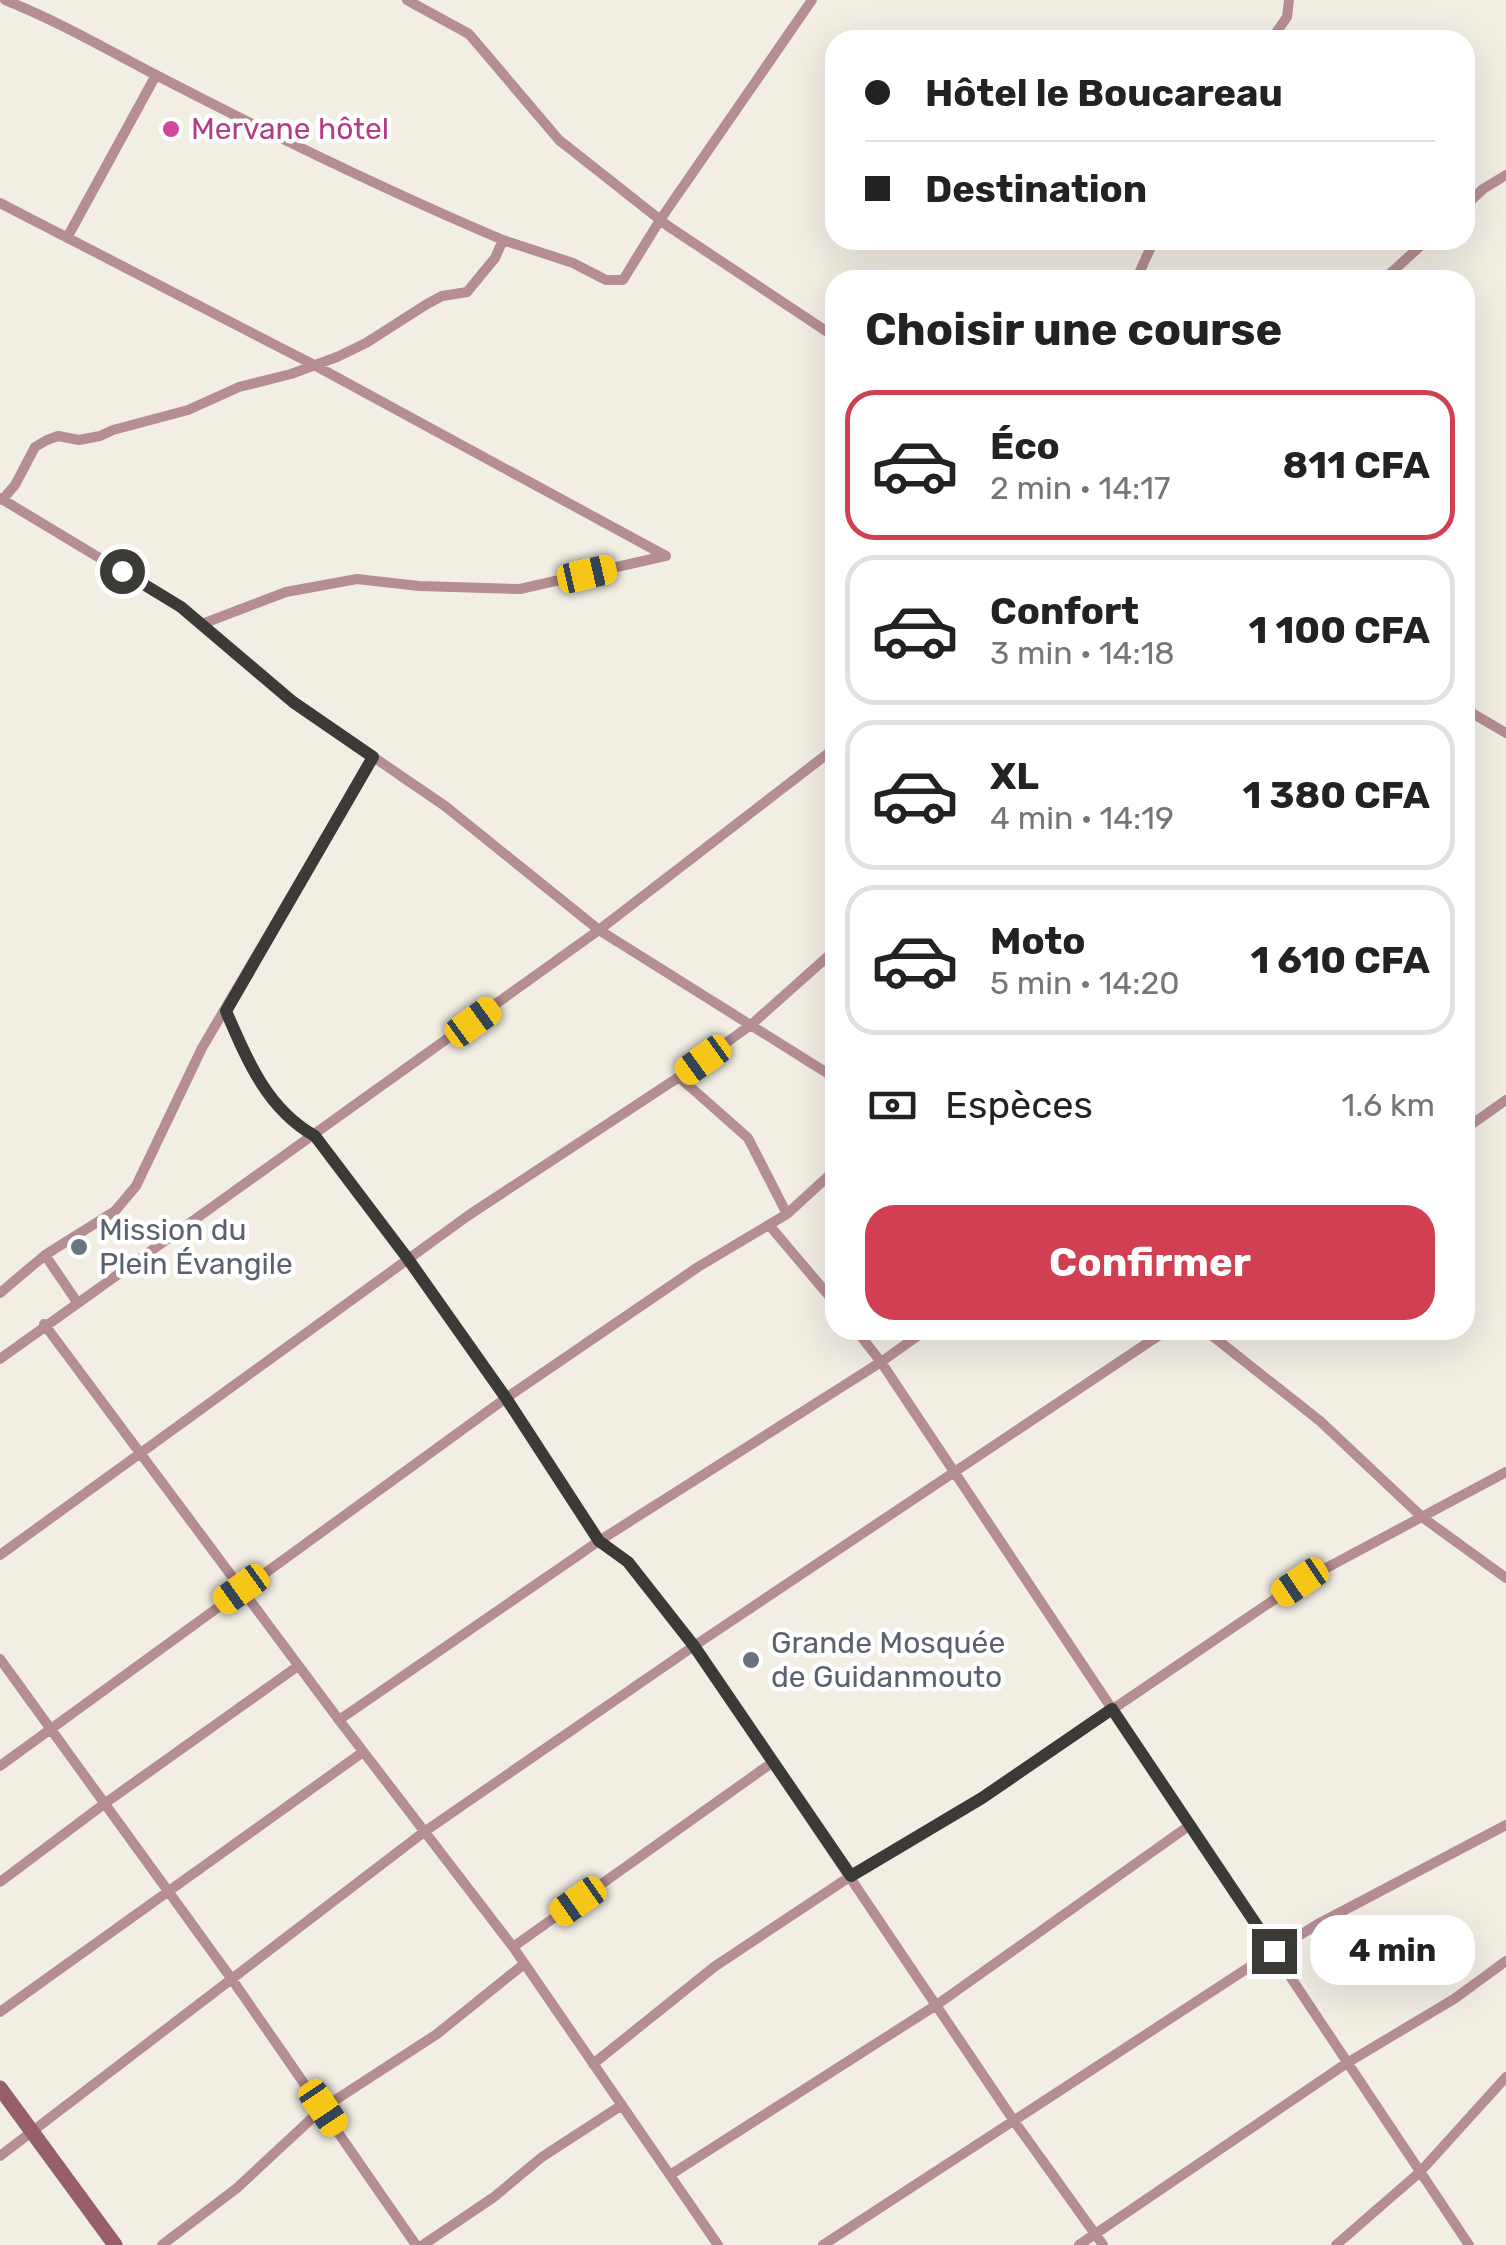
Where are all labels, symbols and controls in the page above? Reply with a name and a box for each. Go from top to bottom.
text: Hôtel le Boucareau [925,70,1283,116]
place label: Mervane hôtel [191,111,389,147]
marker: Mervane hôtel [160,118,182,140]
text: Destination [925,166,1147,212]
text: Choisir une course [865,303,1282,356]
icon: car [870,420,960,510]
text: Éco [990,423,1060,469]
text: 811 CFA [1283,442,1430,488]
text: 2 min · 14:17 [990,469,1170,507]
route start [100,549,145,594]
car [554,553,620,595]
icon: car [870,585,960,675]
text: Confort [990,588,1139,634]
text: 1 100 CFA [1248,607,1430,653]
text: 3 min · 14:18 [990,634,1175,672]
icon: car [870,750,960,840]
text: XL [990,753,1039,799]
text: 1 380 CFA [1242,772,1430,818]
text: 4 min · 14:19 [990,799,1174,837]
icon: car [870,915,960,1005]
text: Moto [990,918,1086,964]
text: 1 610 CFA [1250,937,1430,983]
text: 5 min · 14:20 [990,964,1180,1002]
car [440,992,506,1052]
car [670,1030,736,1090]
icon: cash [865,1078,920,1133]
text: Espèces [945,1082,1093,1128]
text: 1.6 km [1342,1086,1435,1124]
button: Confirmer [865,1205,1435,1320]
place label: Mission du Plein Évangile [99,1212,293,1282]
marker: Mission du Plein Évangile [68,1236,90,1258]
car [1267,1553,1333,1611]
car [208,1559,274,1619]
place label: Grande Mosquée de Guidanmouto [771,1625,1005,1695]
marker: Grande Mosquée de Guidanmouto [740,1649,762,1671]
car [545,1872,611,1930]
callout: 4 min [1309,1916,1474,1986]
route end [1252,1929,1297,1974]
text: 4 min [1349,1931,1436,1969]
car [294,2075,352,2141]

